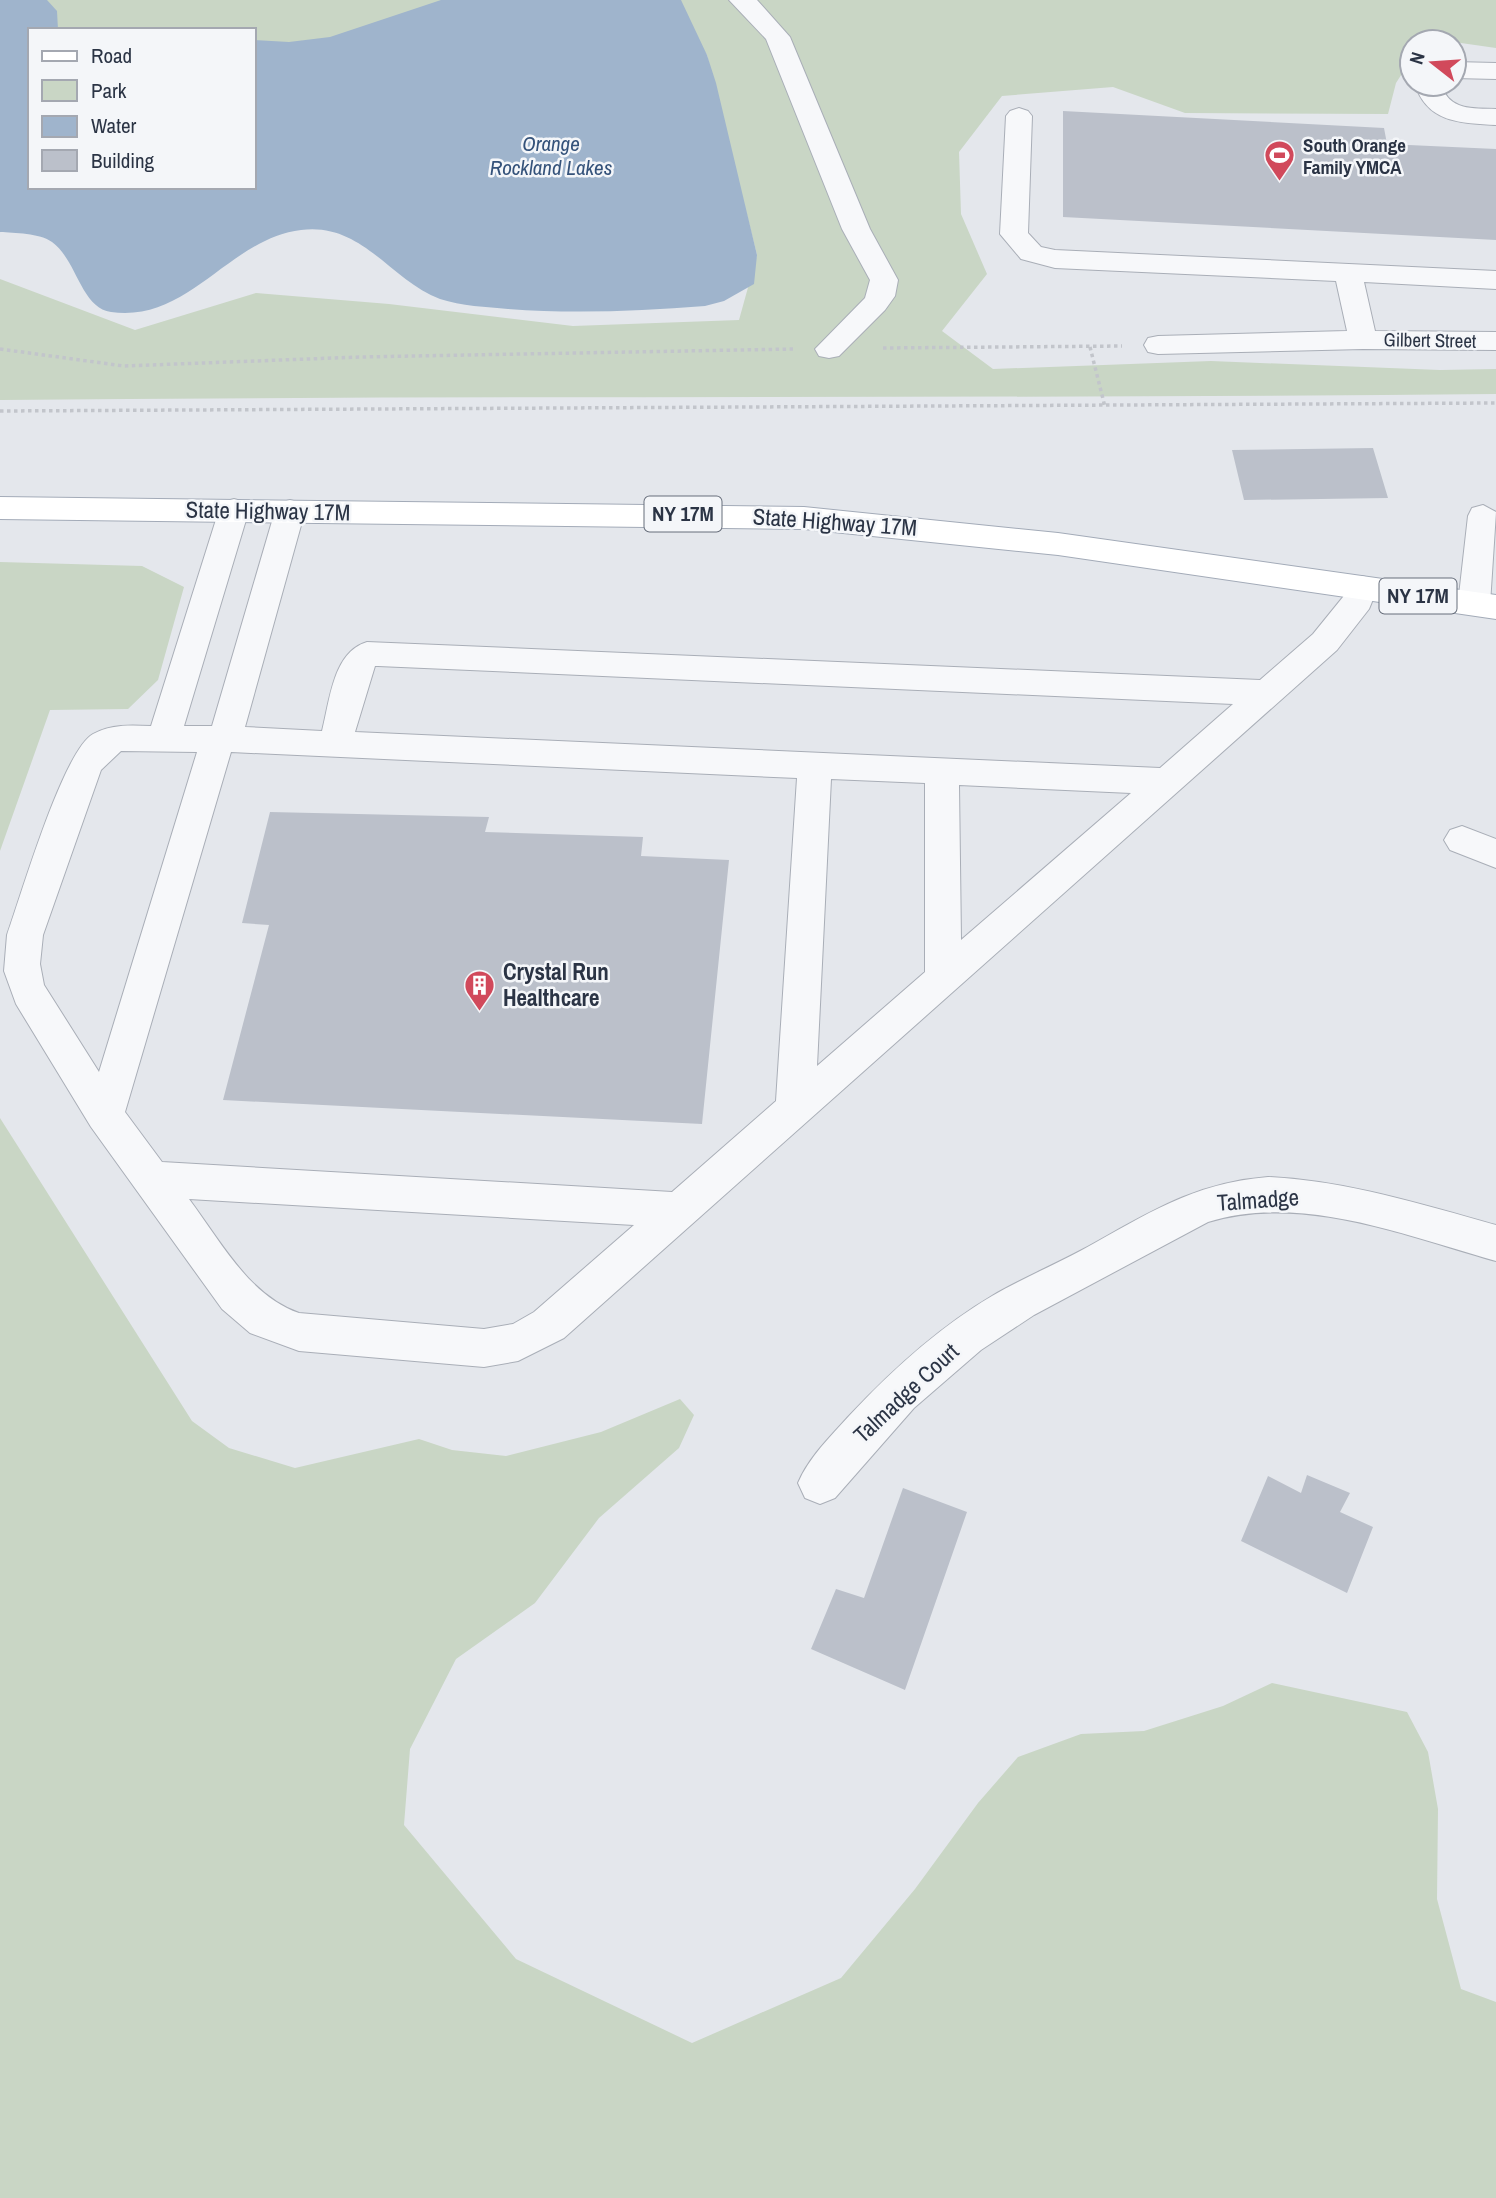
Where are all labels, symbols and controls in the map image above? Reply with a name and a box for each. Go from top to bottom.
legend [28,28,256,189]
north arrow [1398,28,1468,98]
text: Road [91,41,132,70]
text: N [1403,49,1431,67]
text: Park [91,76,127,105]
text: Water [91,111,137,140]
water label: Orange Rockland Lakes [490,129,613,182]
place label: South Orange Family YMCA [1303,132,1406,180]
sports icon: South Orange Family YMCA [1263,139,1297,183]
text: Building [91,146,155,175]
street label: Gilbert Street [1383,326,1477,354]
street label: State Highway 17M [185,494,351,527]
road number: NY 17M [644,496,722,532]
street label: State Highway 17M [752,500,918,543]
road number: NY 17M [1380,578,1456,614]
place label: Crystal Run Healthcare [503,956,609,1013]
building icon: Crystal Run Healthcare [463,968,497,1012]
street label: Talmadge [1216,1181,1300,1218]
street label: Talmadge Court [846,1336,965,1449]

